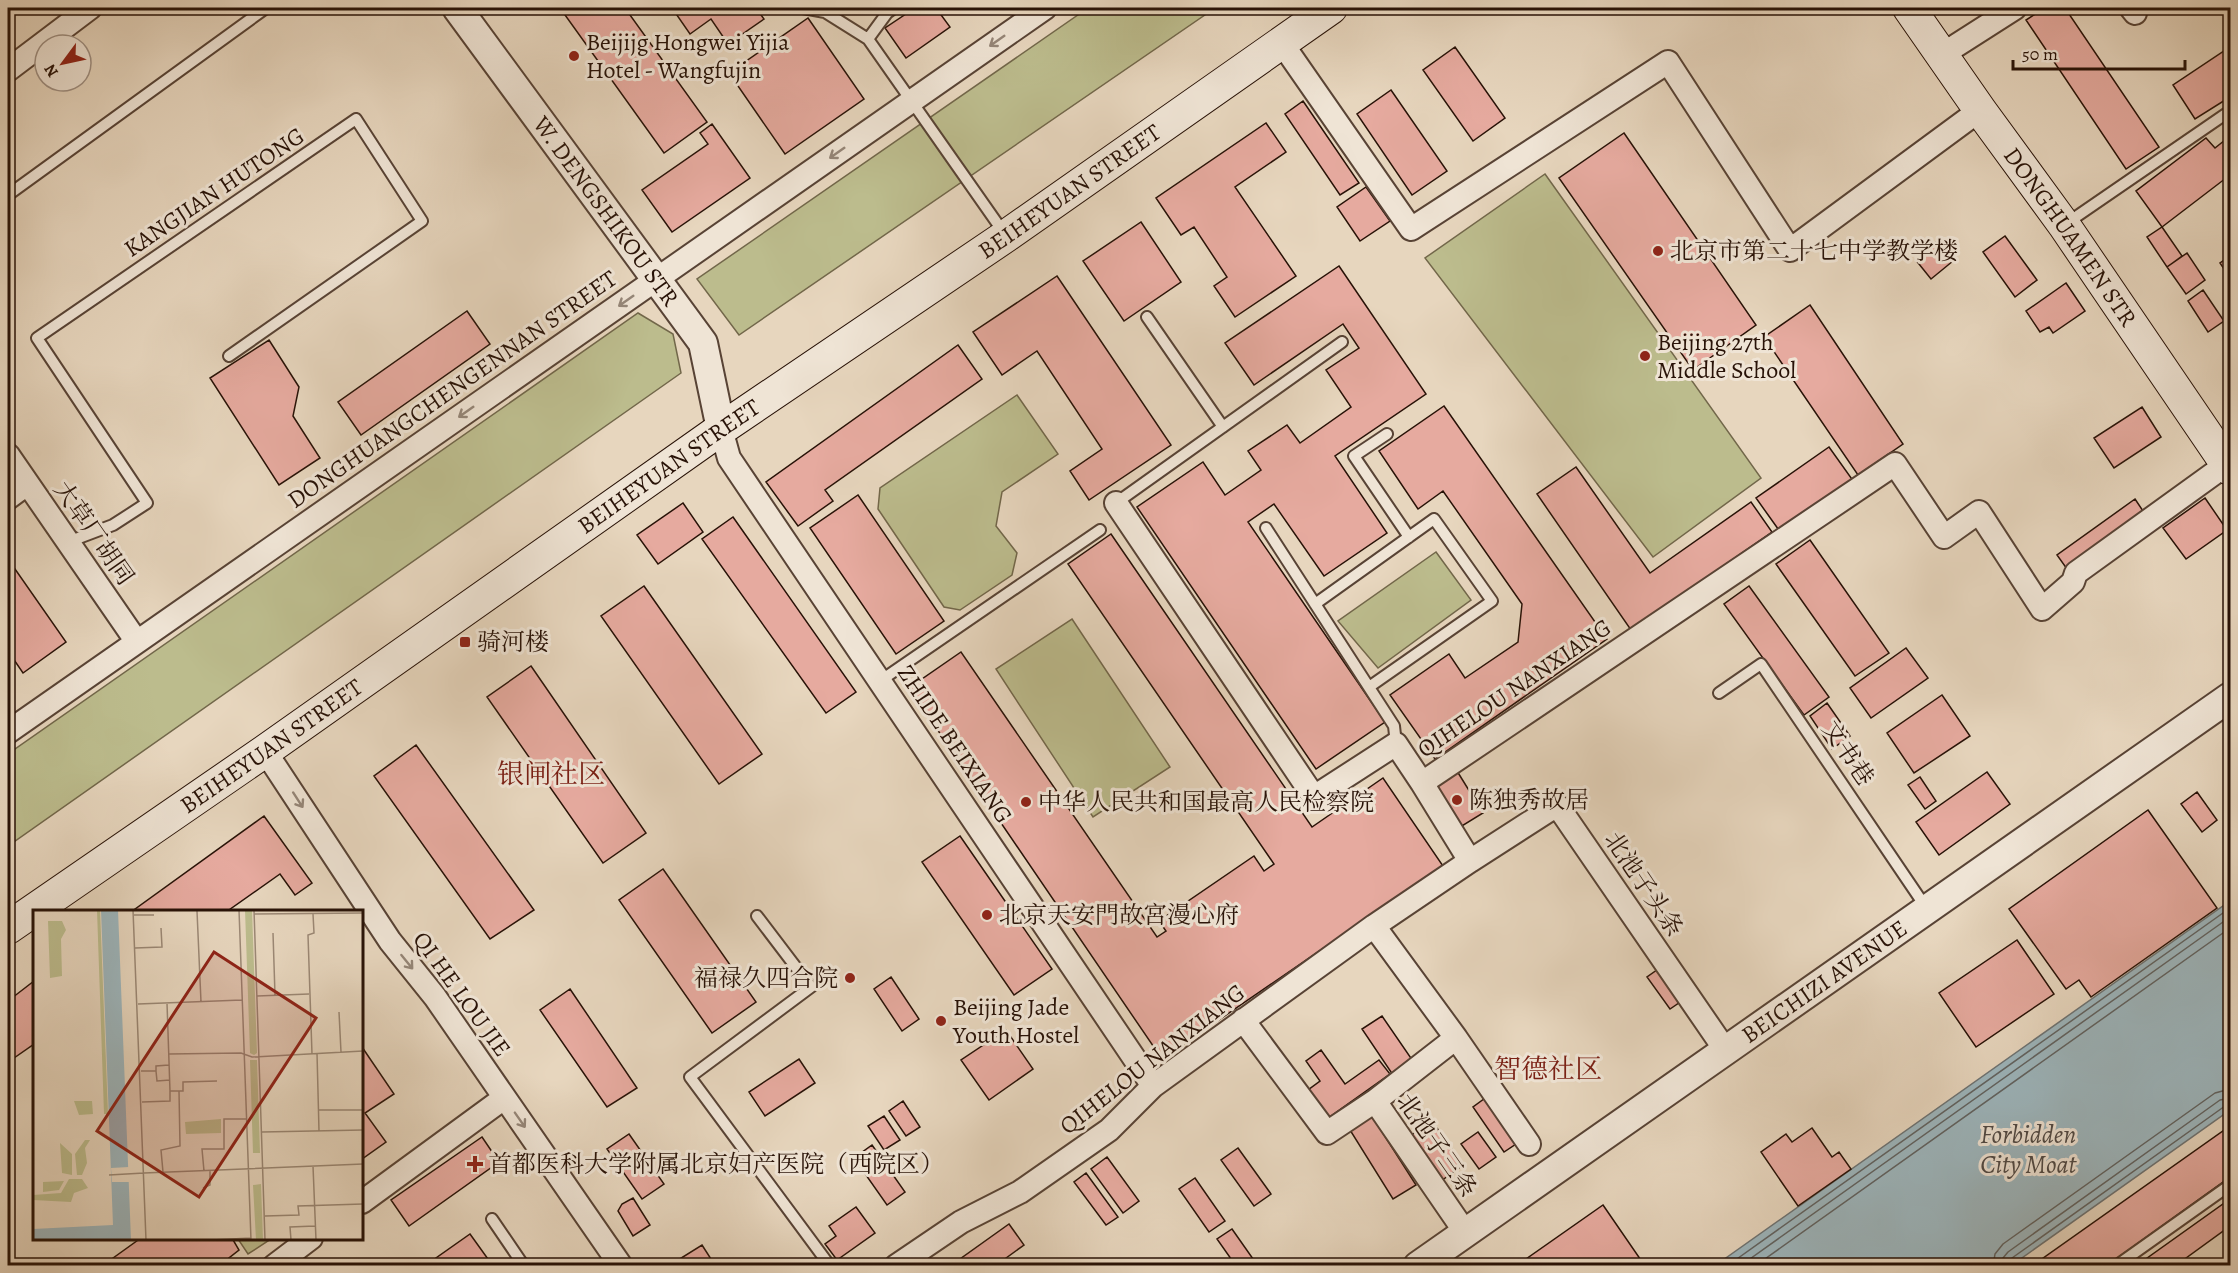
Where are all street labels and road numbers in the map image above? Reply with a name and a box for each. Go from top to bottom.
street label: W. DENGSHIKOU STR [525,109,687,313]
street label: BEIHEYUAN STREET [972,116,1167,266]
street label: KANGJIAN HUTONG [118,120,310,264]
street label: DONGHUAMEN STR [1996,141,2145,333]
street label: DONGHUANGCHENGENNAN STREET [281,263,623,515]
street label: BEIHEYUAN STREET [571,391,766,541]
street label: 大草厂胡同 [46,475,142,591]
street label: QIHELOU NANXIANG [1411,611,1617,765]
street label: ZHIDE BEIXIANG [890,658,1020,830]
street label: BEIHEYUAN STREET [174,671,369,821]
street label: 文书巷 [1815,714,1881,792]
street label: 北池子头条 [1597,825,1691,943]
street label: BEICHIZI AVENUE [1735,912,1914,1051]
street label: QI HE LOU JIE [406,925,518,1063]
street label: QIHELOU NANXIANG [1053,976,1251,1142]
street label: 北池子三条 [1389,1087,1485,1203]

